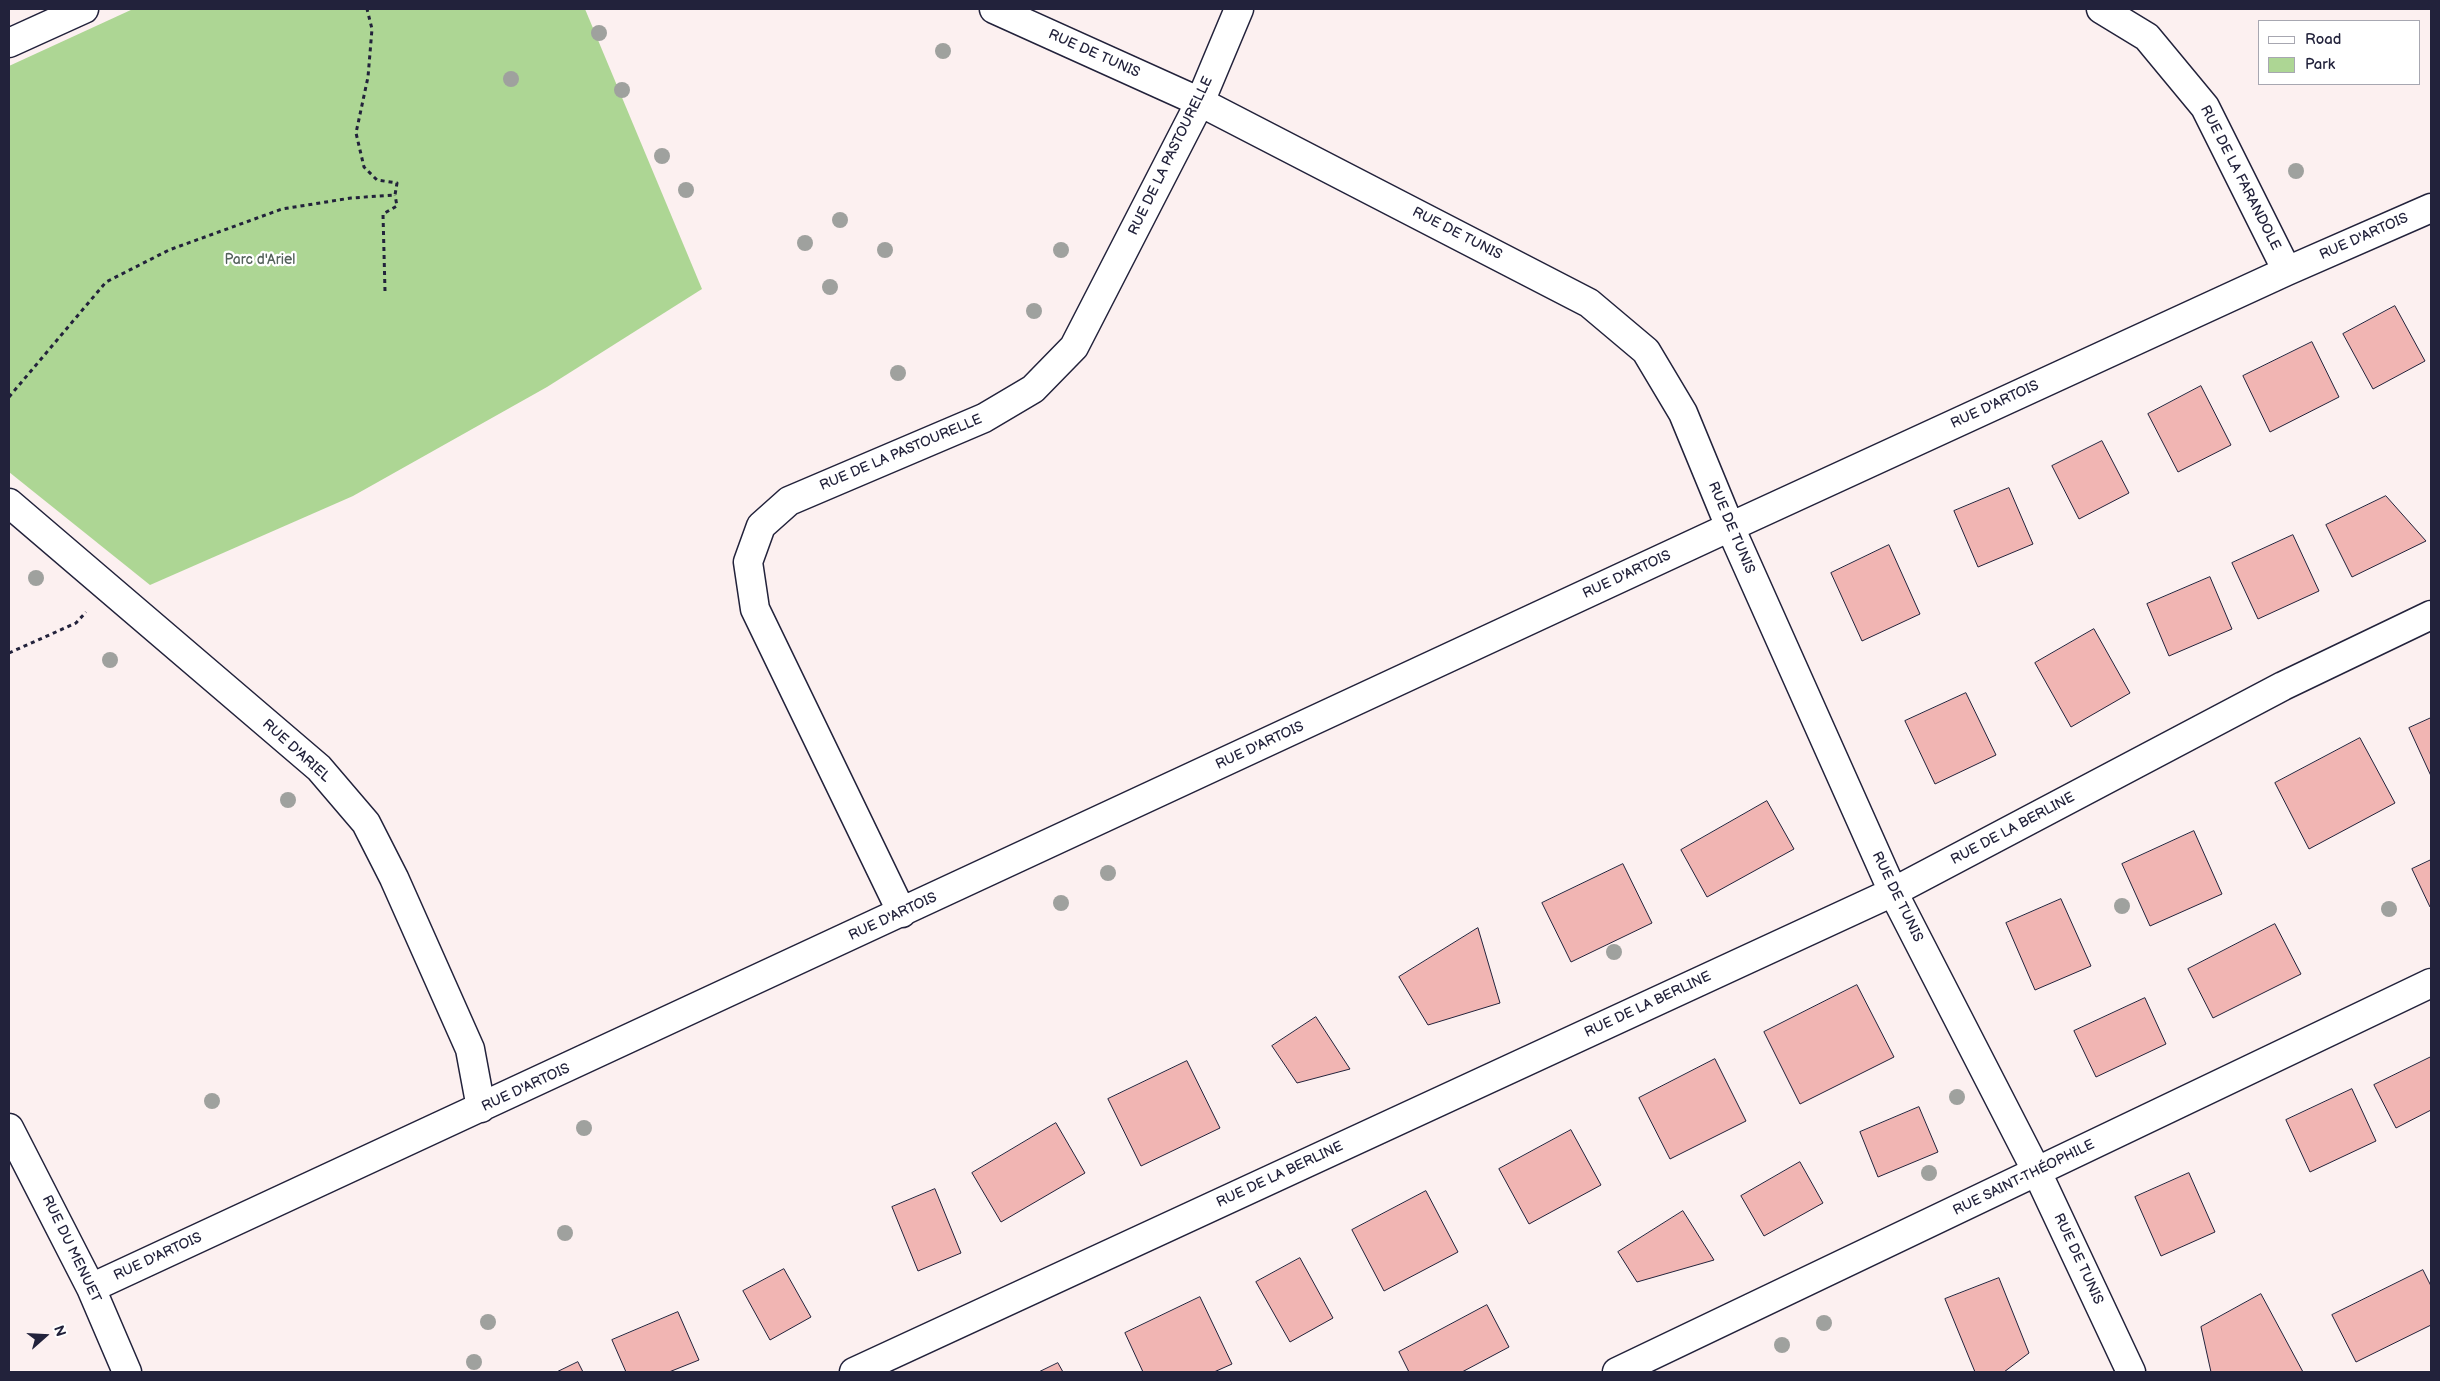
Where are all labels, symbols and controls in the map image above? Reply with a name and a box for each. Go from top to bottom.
legend [2258,20,2420,85]
street label: RUE DE TUNIS [1046,26,1142,82]
text: Road [2305,30,2341,49]
text: Park [2305,55,2335,74]
street label: RUE DE LA PASTOURELLE [1125,74,1217,238]
street label: RUE DE LA FARANDOLE [2196,103,2284,253]
street label: RUE DE TUNIS [1409,204,1505,264]
street label: RUE D'ARTOIS [2317,210,2411,264]
park label: Parc d'Ariel [225,252,295,268]
street label: RUE D'ARTOIS [1948,377,2042,433]
street label: RUE DE LA PASTOURELLE [817,411,985,495]
street label: RUE DE TUNIS [1704,479,1758,577]
street label: RUE D'ARTOIS [1580,547,1674,603]
street label: RUE D'ARIEL [258,716,334,786]
street label: RUE D'ARTOIS [1213,718,1307,774]
street label: RUE DE LA BERLINE [1948,789,2078,869]
street label: RUE DE TUNIS [1868,849,1926,945]
street label: RUE D'ARTOIS [846,889,940,945]
street label: RUE DE LA BERLINE [1582,968,1714,1042]
street label: RUE D'ARTOIS [479,1060,573,1116]
street label: RUE SAINT-THÉOPHILE [1951,1136,2097,1220]
street label: RUE DE LA BERLINE [1214,1138,1346,1212]
street label: RUE DU MENUET [38,1193,104,1305]
street label: RUE DE TUNIS [2050,1211,2106,1307]
street label: RUE D'ARTOIS [111,1229,205,1285]
north arrow [20,1311,70,1361]
text: N [50,1323,69,1339]

